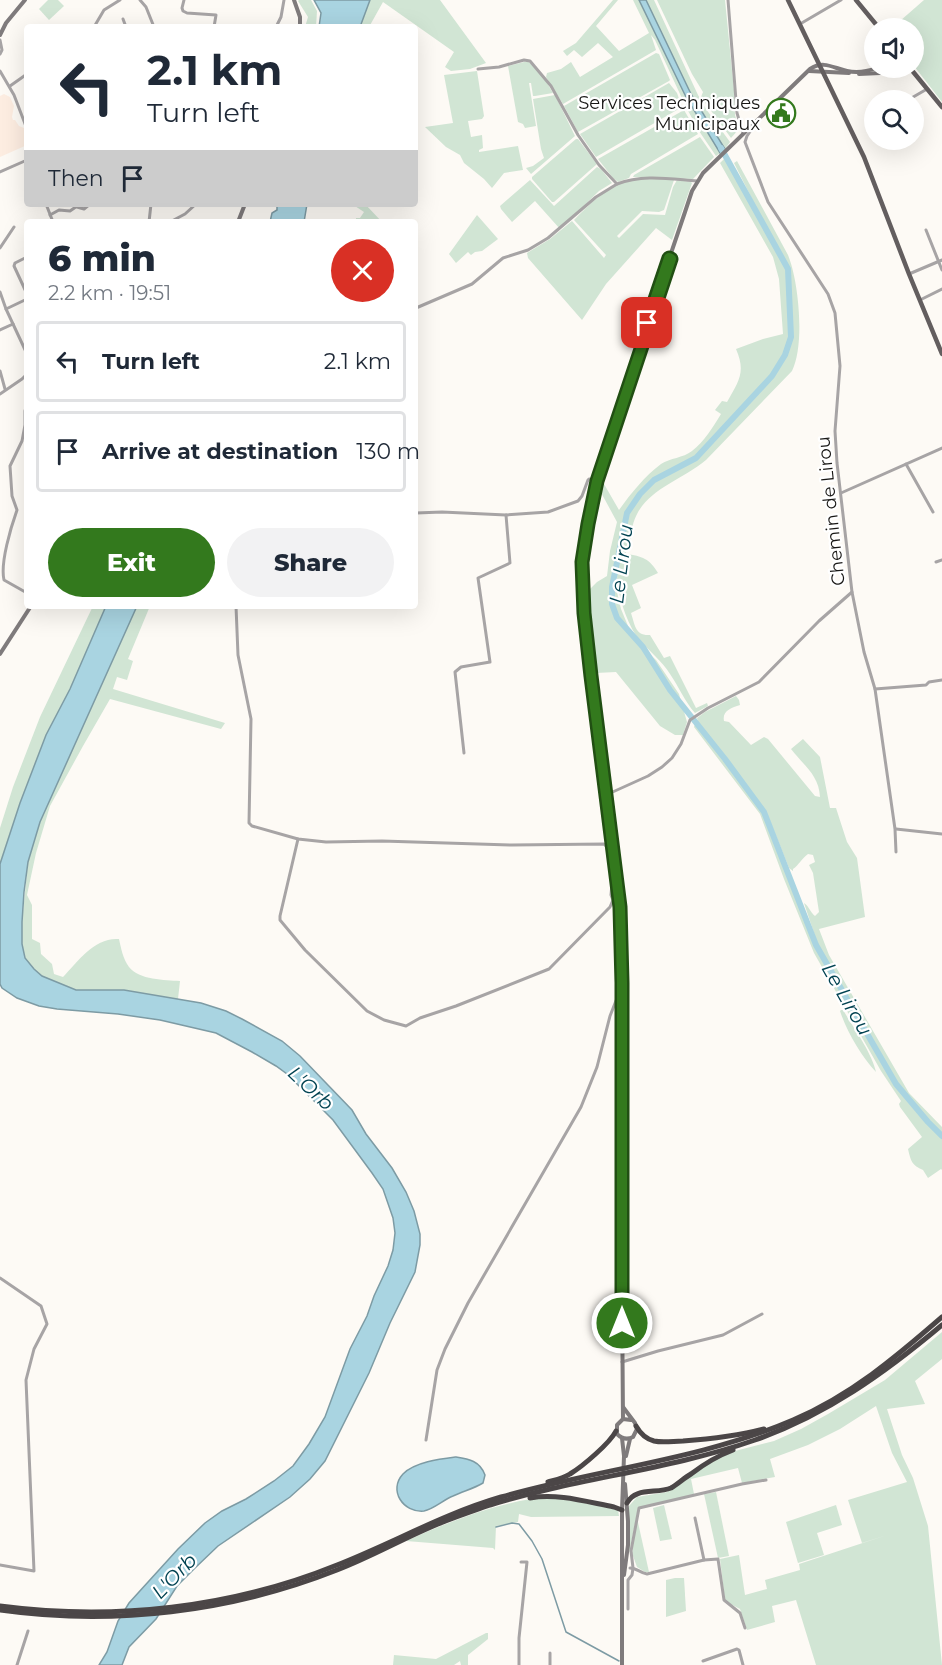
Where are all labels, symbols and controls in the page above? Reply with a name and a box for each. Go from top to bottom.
map controls [864,18,924,150]
button: sound [864,18,924,78]
text: 2.1 km [147,44,282,96]
icon: left [48,48,126,126]
button: search [864,90,924,150]
place label: Services Techniques Municipaux [578,92,760,135]
text: Turn left [147,96,260,129]
public building icon: Services Techniques Municipaux [765,97,797,129]
icon: arrive [116,162,149,195]
text: Then [48,165,104,192]
text: 6 min [48,236,156,280]
button: close [331,239,394,302]
text: 2.2 km · 19:51 [48,281,171,305]
pin [621,297,672,348]
icon: arrive [630,306,663,339]
icon: left [51,345,84,378]
text: Turn left [102,348,200,375]
text: 2.1 km [324,348,391,375]
icon: arrive [51,435,84,468]
street label: Chemin de Lirou [812,435,850,587]
text: Arrive at destination [102,438,338,465]
text: 130 m [356,438,420,465]
water label: Le Lirou [604,523,638,605]
button: Exit [48,528,215,597]
button: Share [227,528,394,597]
water label: Le Lirou [817,958,877,1040]
water label: L'Orb [283,1061,339,1115]
position arrow [590,1291,654,1355]
water label: L'Orb [147,1548,201,1604]

